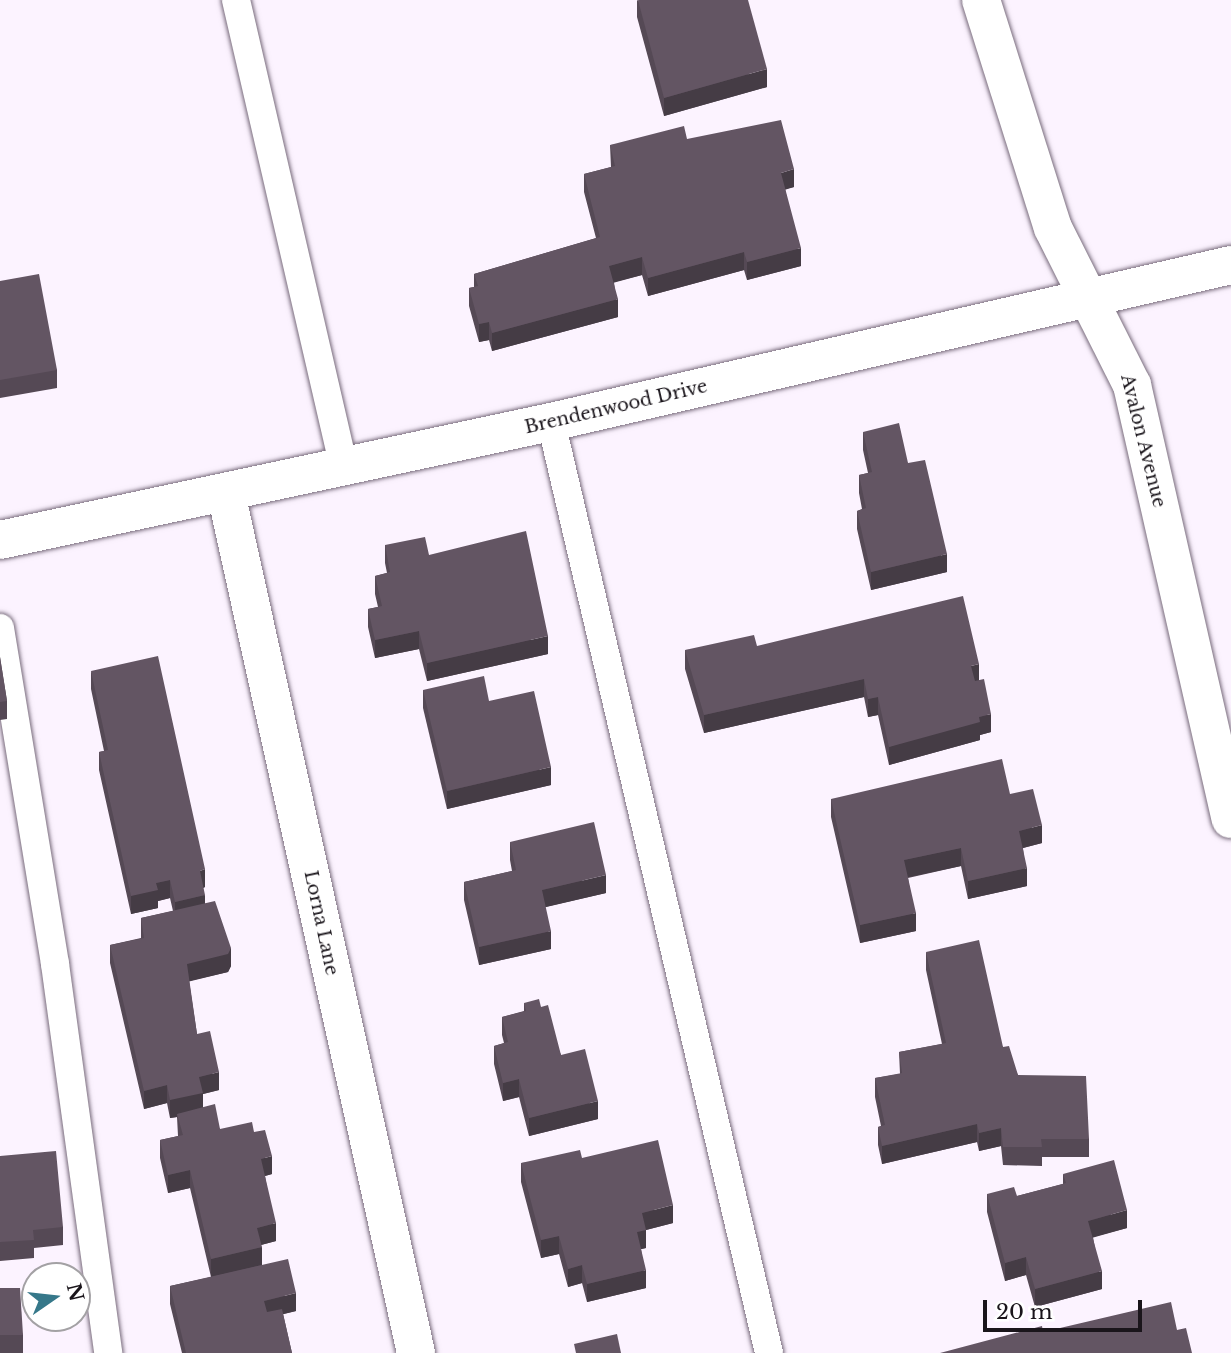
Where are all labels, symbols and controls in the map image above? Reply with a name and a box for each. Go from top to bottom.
street label: Avalon Avenue [1116,372,1170,510]
street label: Brendenwood Drive [523,375,709,439]
street label: Lorna Lane [299,869,343,977]
north arrow [21,1262,91,1332]
text: N [62,1281,88,1304]
scale bar [986,1286,1145,1330]
text: 20 m [996,1299,1053,1325]

